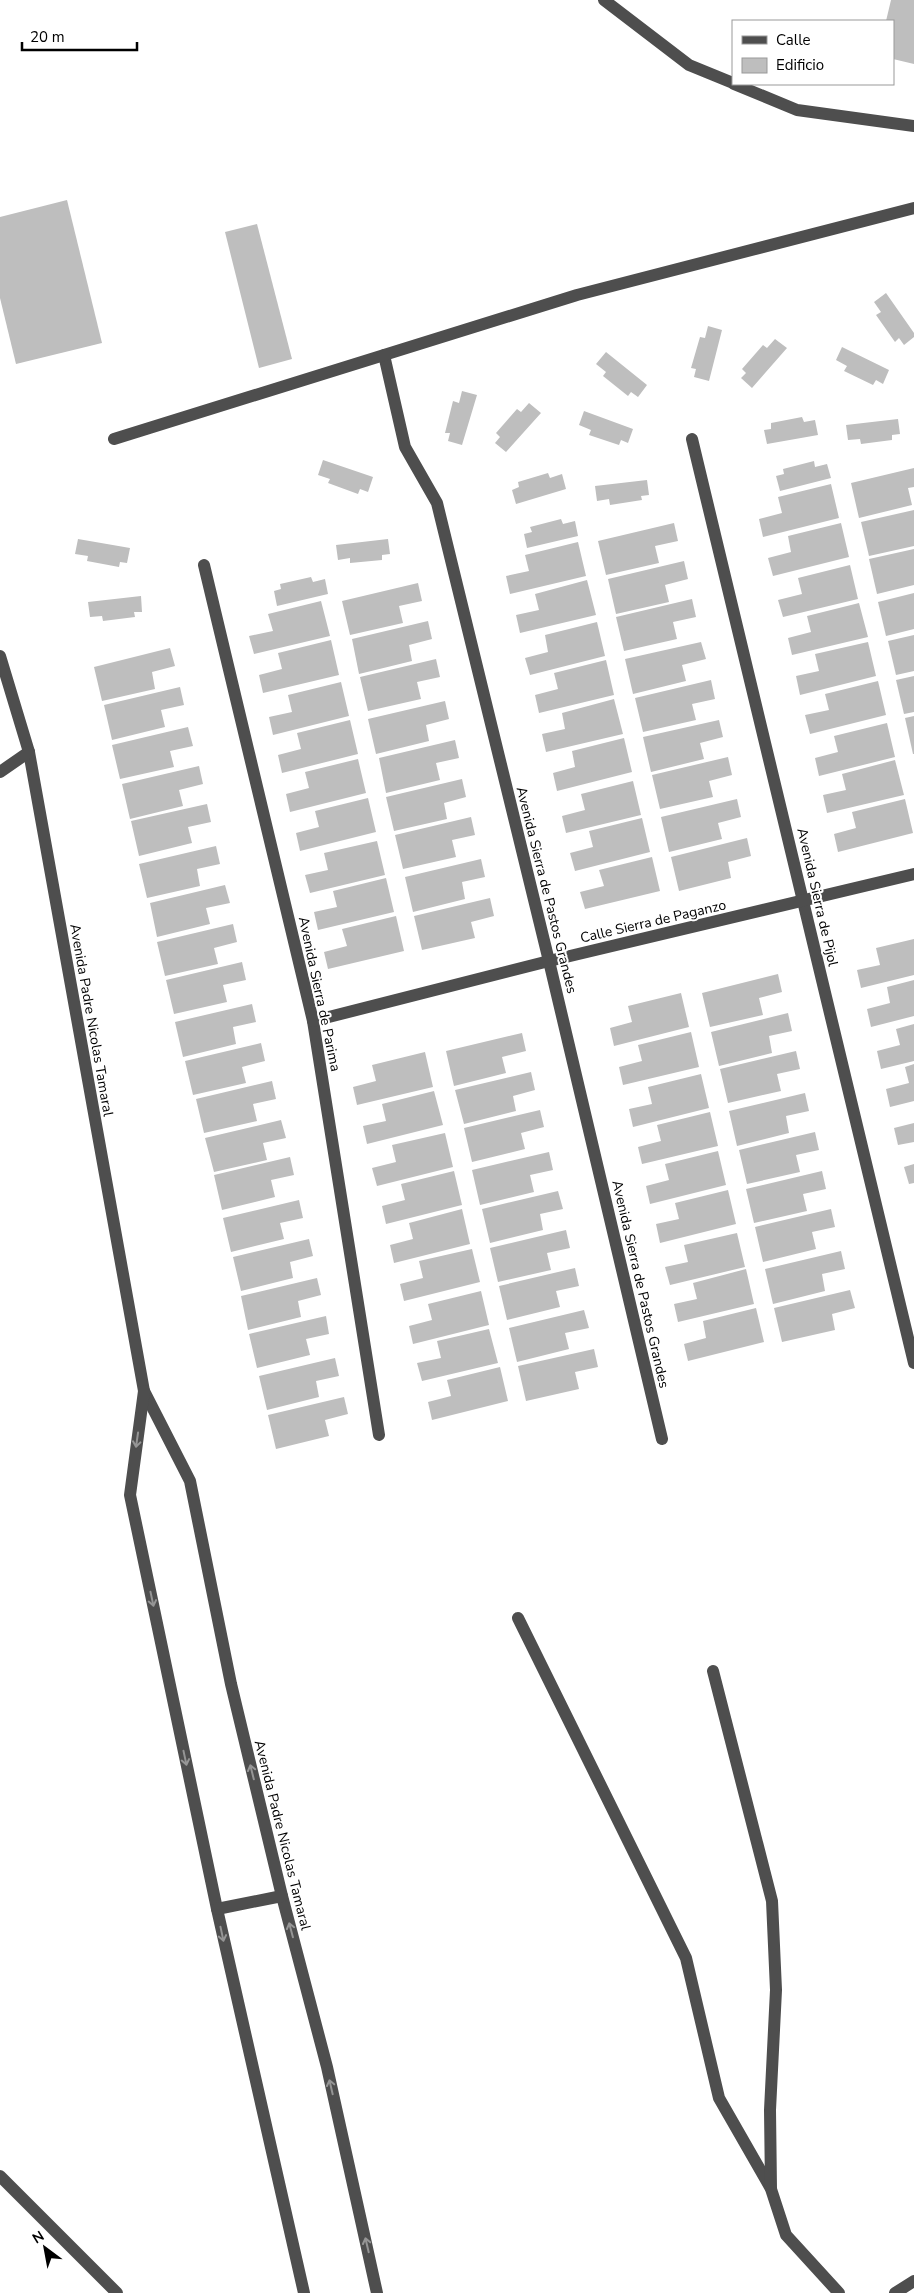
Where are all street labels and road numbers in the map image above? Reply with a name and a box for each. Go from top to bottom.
street label: Avenida Sierra de Pastos Grandes [512,785,582,996]
street label: Avenida Sierra de Pijol [792,826,843,969]
street label: Calle Sierra de Paganzo [578,895,728,948]
street label: Avenida Sierra de Parima [294,915,345,1073]
street label: Avenida Padre Nicolas Tamaral [65,922,118,1119]
street label: Avenida Sierra de Pastos Grandes [607,1178,674,1390]
street label: Avenida Padre Nicolas Tamaral [250,1738,316,1933]

